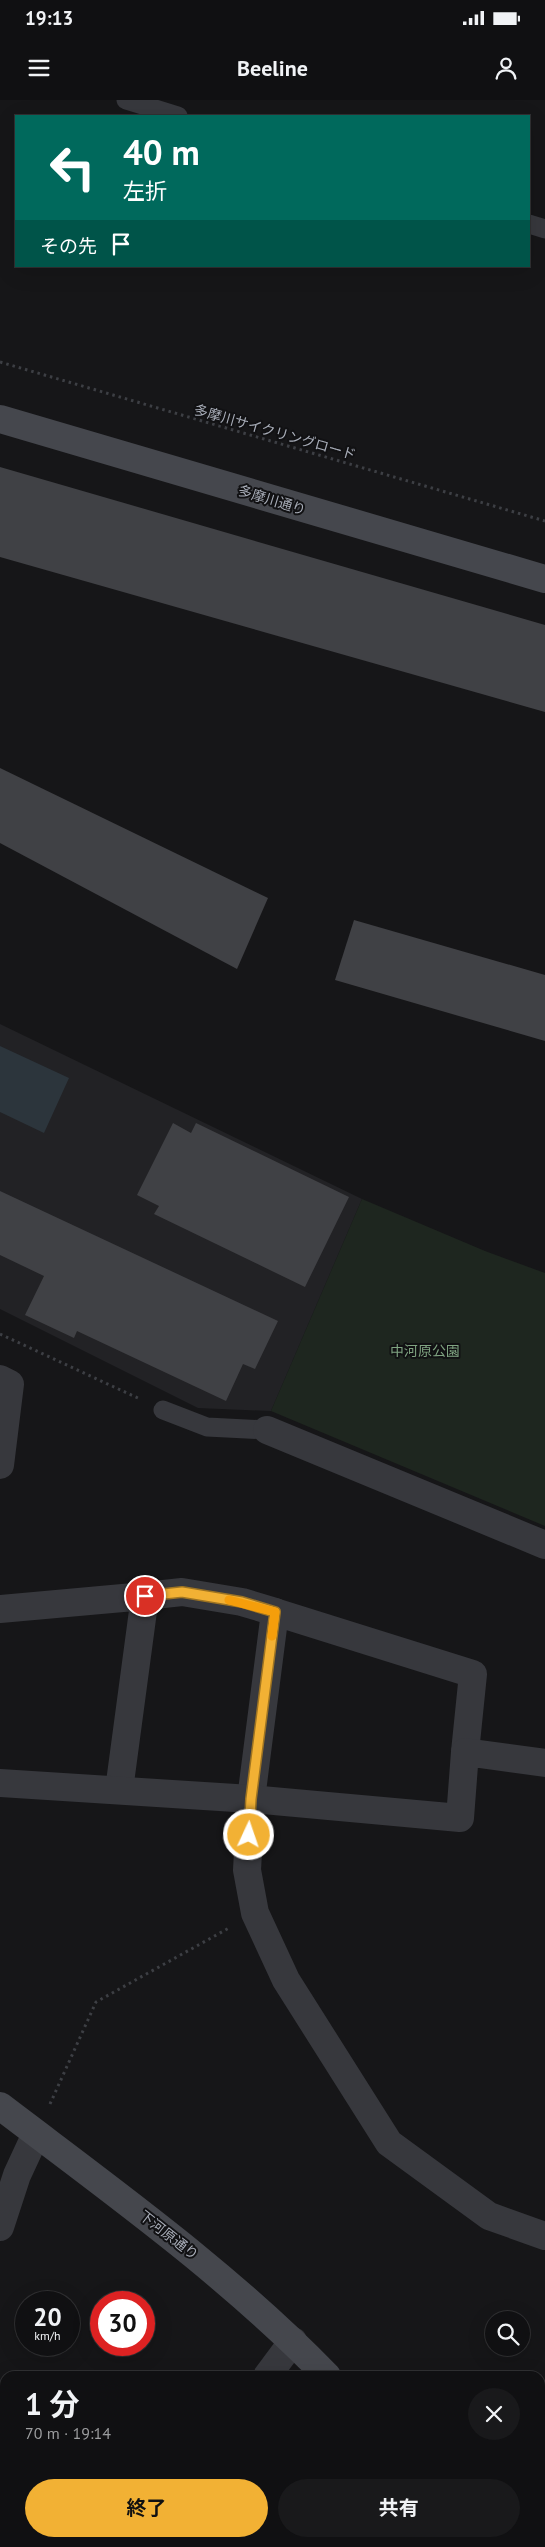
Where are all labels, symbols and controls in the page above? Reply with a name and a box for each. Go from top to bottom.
text: 19:13 [25,6,73,30]
icon: menu [25,54,53,82]
text: Beeline [237,54,308,82]
icon: person [492,54,520,82]
text: 40 m [123,129,200,175]
icon: left [40,135,105,200]
text: 左折 [123,177,167,205]
icon: arrive [107,230,135,258]
text: その先 [40,234,97,258]
street label: 多摩川サイクリングロード [192,400,358,464]
street label: 多摩川通り [236,481,308,519]
park label: 中河原公園 [390,1342,460,1360]
pin [124,1575,166,1617]
icon: arrive [131,1582,159,1610]
position arrow [222,1808,274,1860]
street label: 下河原通り [136,2206,202,2264]
speed limit sign: 30 [90,2291,155,2356]
text: 20 [33,2301,62,2333]
map controls [485,2311,530,2356]
button: search [485,2311,530,2356]
text: km/h [34,2328,61,2343]
text: 1 分 [25,2384,80,2423]
button: close [468,2388,520,2440]
text: 70 m · 19:14 [25,2423,111,2443]
button: 終了 [25,2479,268,2537]
button: 共有 [278,2479,520,2537]

